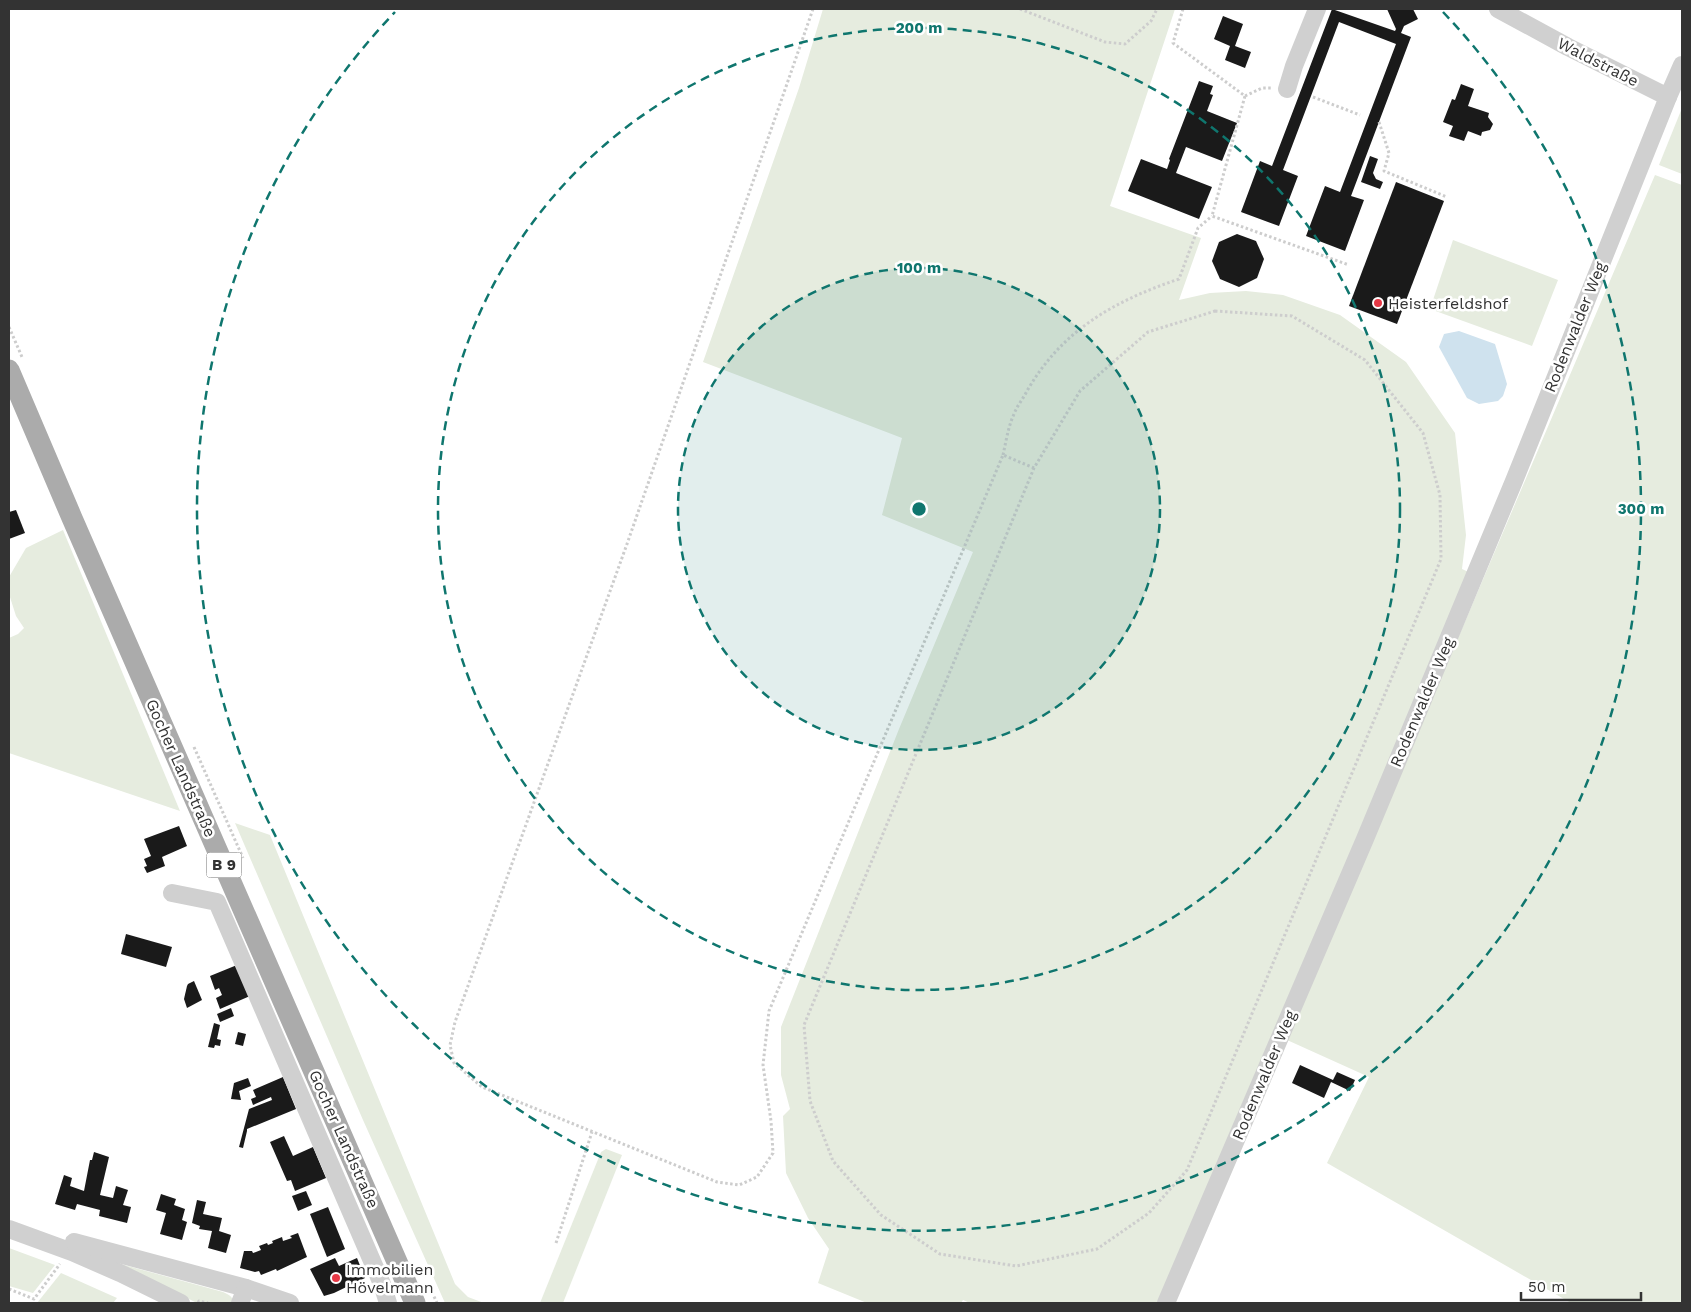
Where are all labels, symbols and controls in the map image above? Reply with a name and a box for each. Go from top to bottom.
text: 200 m [896,19,942,37]
street label: Waldstraße [1554,33,1642,91]
street label: Rodenwalder Weg [1540,258,1610,395]
text: 100 m [897,259,941,277]
place label: Heisterfeldshof [1388,294,1509,313]
marker: Heisterfeldshof [1372,297,1384,309]
centre of rings [910,500,928,518]
text: 300 m [1618,500,1664,518]
street label: Rodenwalder Weg [1386,634,1458,770]
street label: Gocher Landstraße [142,696,220,840]
road number: B 9 [206,852,242,878]
street label: Rodenwalder Weg [1228,1007,1300,1143]
street label: Gocher Landstraße [305,1067,383,1211]
place label: Immobilien Hövelmann [346,1260,434,1297]
scale bar [1521,1270,1641,1302]
marker: Immobilien Hövelmann [330,1272,342,1284]
text: 50 m [1528,1278,1565,1296]

